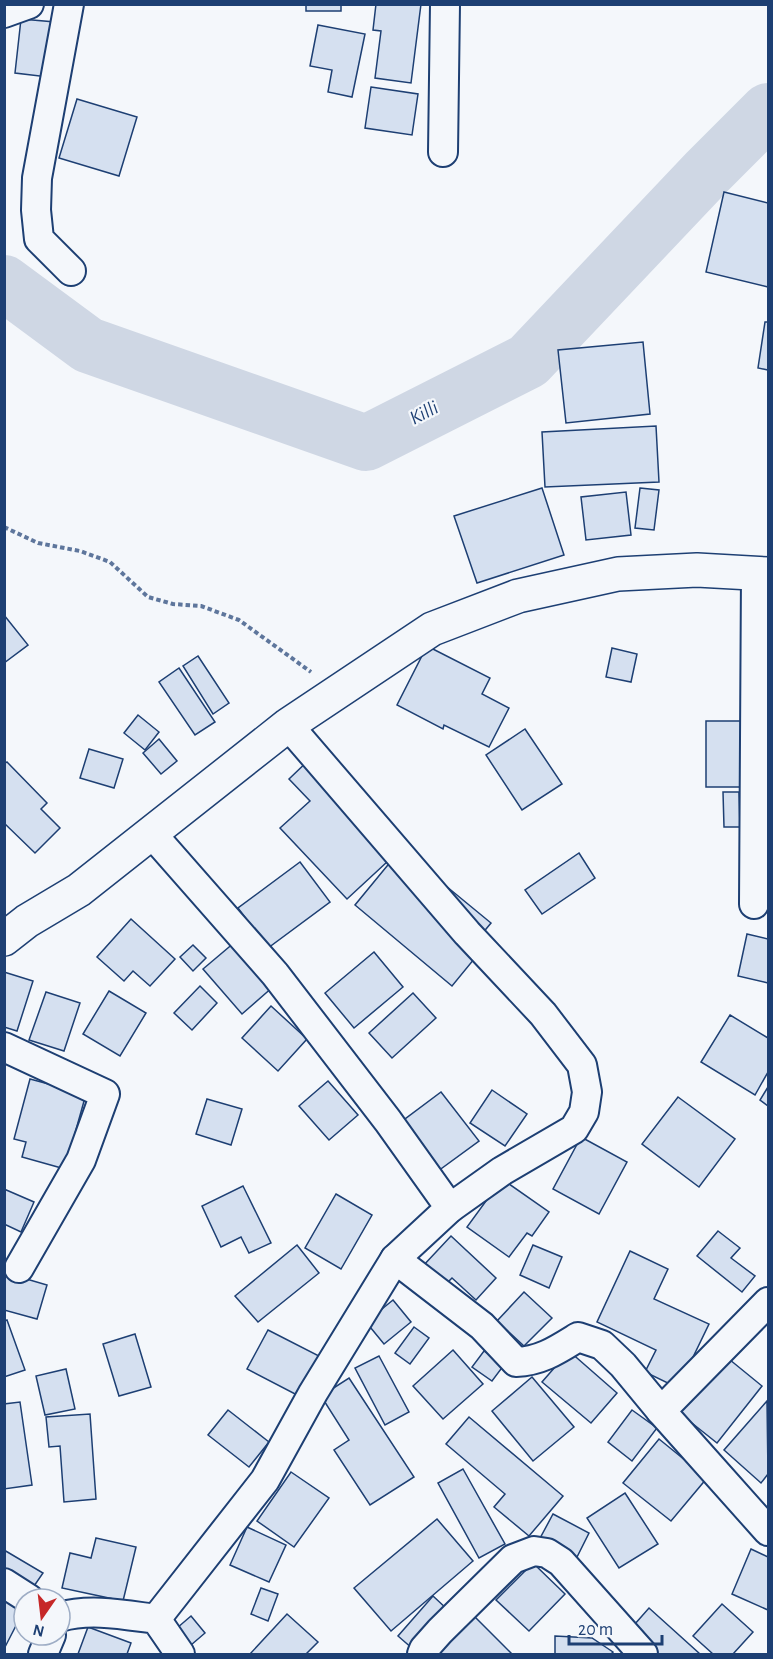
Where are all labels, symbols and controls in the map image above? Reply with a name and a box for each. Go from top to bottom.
water label: Killi [407,398,441,428]
north arrow [12,1587,72,1647]
scale bar [569,1608,662,1646]
text: N [31,1621,46,1640]
text: 20 m [578,1621,613,1639]

